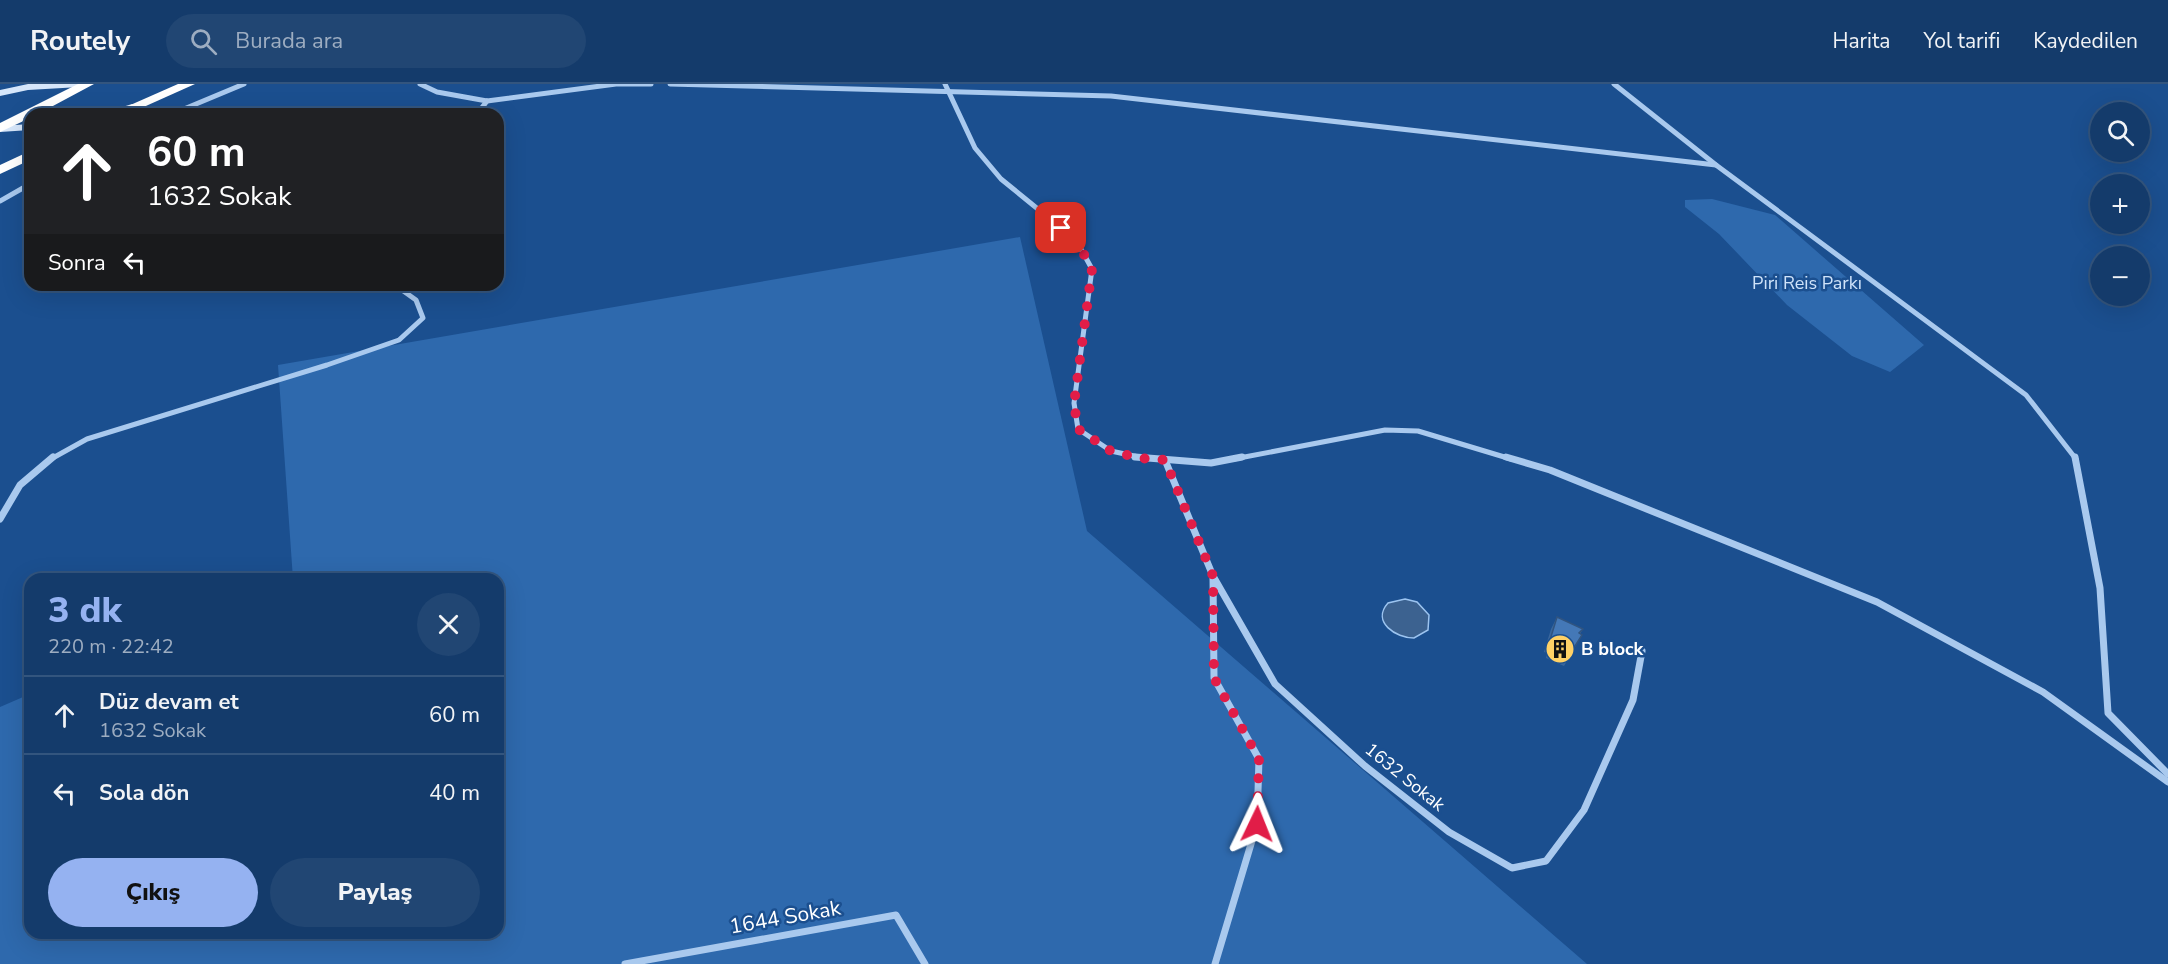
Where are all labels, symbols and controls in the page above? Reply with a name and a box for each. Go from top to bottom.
search box [166,14,586,68]
text: Routely [30,22,130,60]
icon: search [187,25,220,58]
text: Burada ara [235,26,343,56]
text: Harita [1832,27,1890,55]
text: Yol tarifi [1923,27,2000,55]
text: Kaydedilen [2033,27,2138,55]
map controls [2090,102,2150,306]
button: search [2090,102,2150,162]
text: 60 m [147,124,246,181]
icon: ahead [48,132,126,210]
button: + [2090,174,2150,234]
text: 1632 Sokak [147,178,292,215]
pin [1035,202,1086,253]
icon: arrive [1044,211,1077,244]
icon: left [118,246,151,279]
button: − [2090,246,2150,306]
text: Sonra [48,248,106,278]
park label: Piri Reis Parkı [1752,271,1862,295]
text: 3 dk [48,586,122,635]
button: close [417,593,480,656]
text: 220 m · 22:42 [48,633,174,660]
building icon: B block [1544,633,1576,665]
place label: B block [1581,637,1644,661]
text: Düz devam et [99,687,239,717]
icon: ahead [48,699,81,732]
text: 60 m [429,700,480,730]
text: 1632 Sokak [99,717,206,744]
street label: 1632 Sokak [1360,737,1451,817]
icon: left [48,777,81,810]
text: Sola dön [99,778,189,808]
text: 40 m [429,778,480,808]
position arrow [1225,792,1289,856]
button: Çıkış [48,858,258,927]
button: Paylaş [270,858,480,927]
street label: 1644 Sokak [727,893,843,941]

